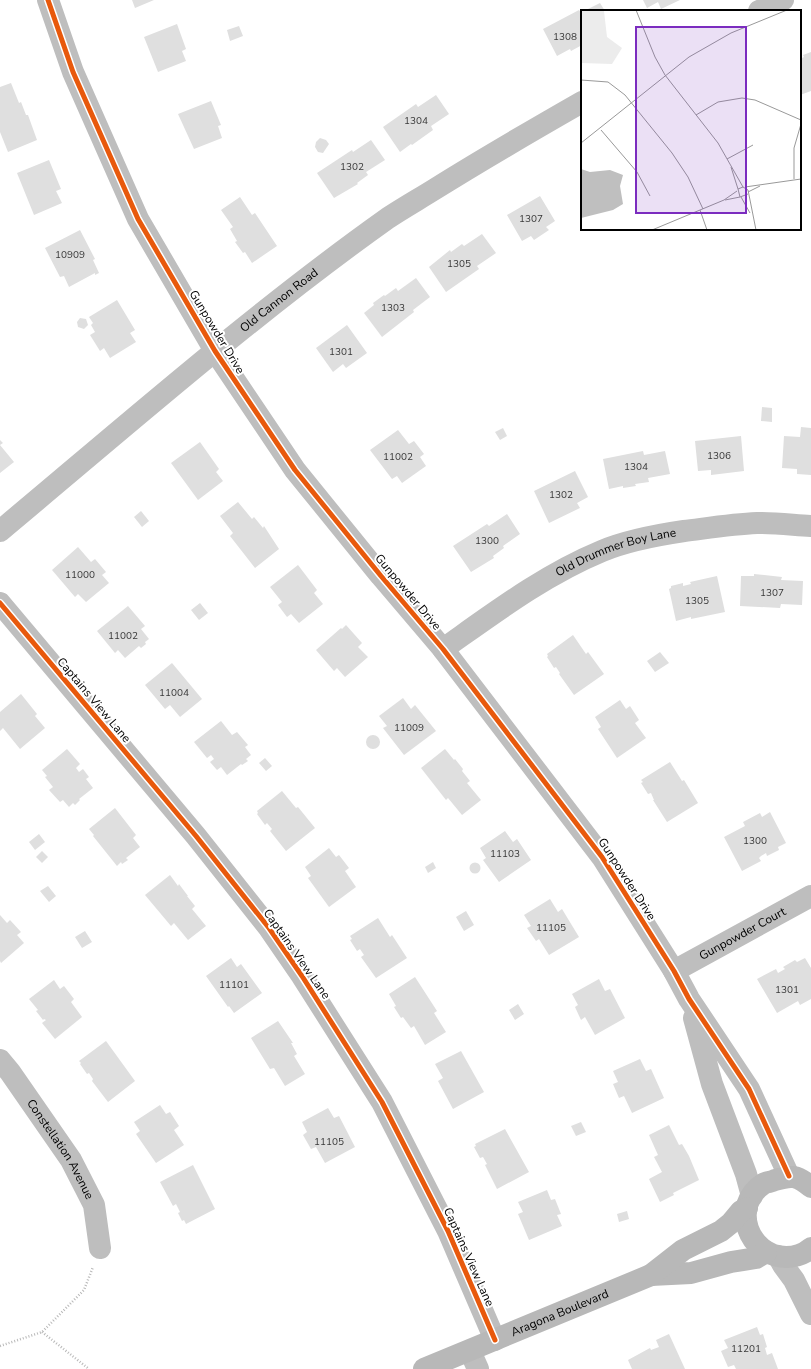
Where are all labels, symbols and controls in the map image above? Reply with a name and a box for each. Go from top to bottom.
inset map [581,10,801,230]
house number: 1308 [553,30,577,44]
house number: 1304 [404,114,428,128]
house number: 1302 [340,160,364,174]
house number: 1307 [519,212,543,226]
house number: 10909 [55,248,85,262]
house number: 1305 [447,257,471,271]
street label: Old Cannon Road [236,264,321,336]
street label: Gunpowder Drive [186,287,248,377]
house number: 1303 [381,301,405,315]
house number: 1301 [329,345,353,359]
house number: 1306 [707,449,731,463]
house number: 11002 [383,450,413,464]
house number: 1304 [624,460,648,474]
house number: 1302 [549,488,573,502]
street label: Old Drummer Boy Lane [553,524,677,580]
house number: 1300 [475,534,499,548]
street label: Gunpowder Drive [371,550,445,634]
house number: 11000 [65,568,95,582]
house number: 1307 [760,586,784,600]
house number: 1305 [685,594,709,608]
house number: 11002 [108,629,138,643]
street label: Captains View Lane [54,654,134,746]
house number: 11004 [159,686,189,700]
house number: 11009 [394,721,424,735]
house number: 1300 [743,834,767,848]
street label: Gunpowder Drive [594,835,660,923]
house number: 11103 [490,847,520,861]
street label: Gunpowder Court [696,903,789,964]
street label: Captains View Lane [260,906,334,1002]
house number: 11105 [536,921,566,935]
house number: 11101 [219,978,249,992]
house number: 1301 [775,983,799,997]
street label: Constellation Avenue [23,1096,98,1202]
house number: 11105 [314,1135,344,1149]
street label: Captains View Lane [440,1205,498,1309]
street label: Aragona Boulevard [509,1285,611,1340]
house number: 11201 [731,1342,761,1356]

